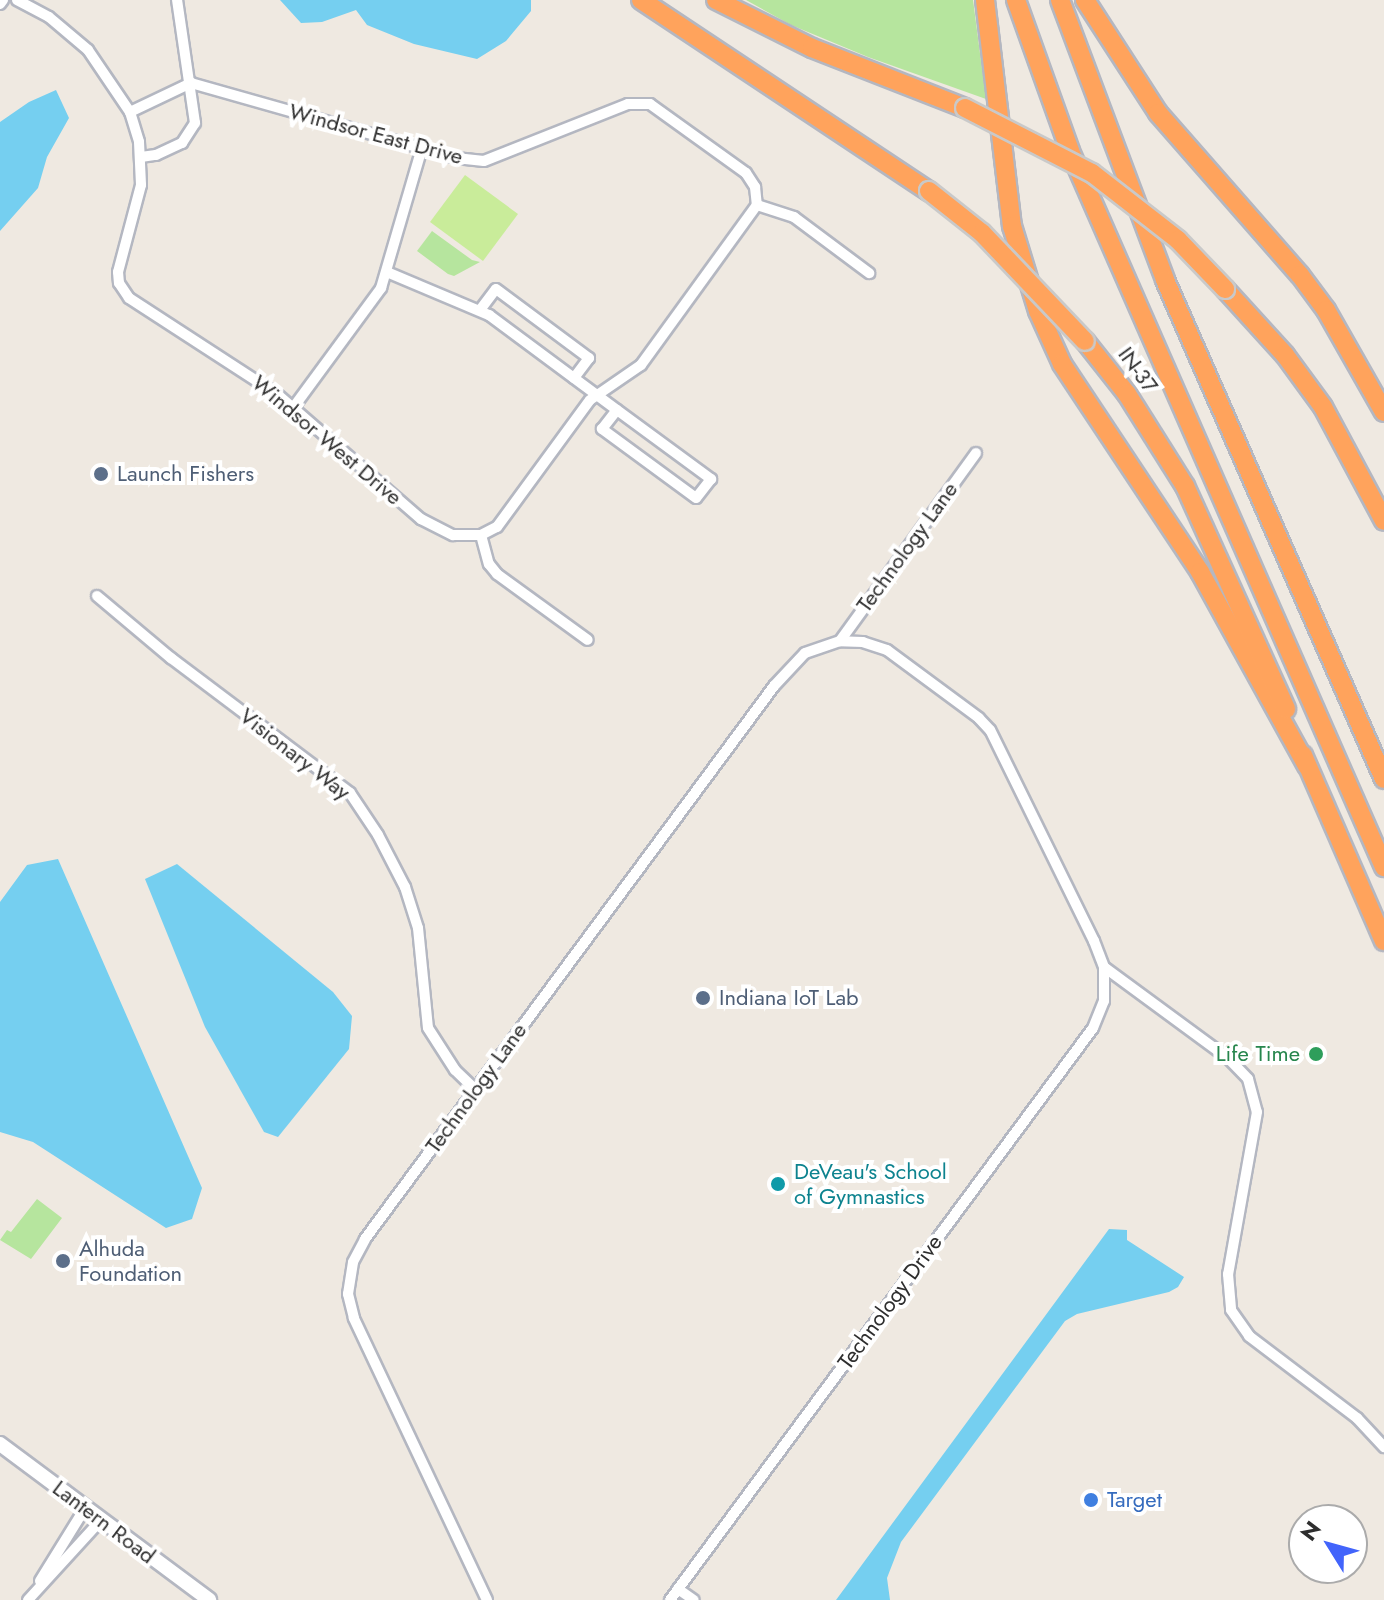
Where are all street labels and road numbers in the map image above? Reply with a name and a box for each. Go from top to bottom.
street label: Windsor East Drive [286,98,466,170]
street label: IN-37 [1113,342,1163,398]
street label: Windsor West Drive [247,370,407,510]
street label: Technology Lane [851,477,963,617]
street label: Visionary Way [234,703,356,805]
street label: Technology Lane [420,1018,532,1158]
street label: Technology Drive [832,1230,948,1374]
street label: Lantern Road [47,1475,161,1569]

